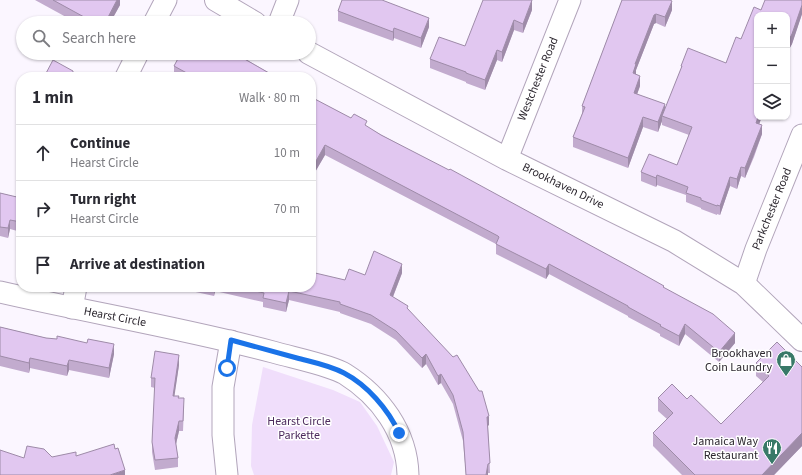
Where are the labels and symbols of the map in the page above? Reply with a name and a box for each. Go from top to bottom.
street label: Westchester Road [513,35,563,123]
street label: Brookhaven Drive [519,159,607,213]
street label: Parkchester Road [748,165,796,253]
street label: Hearst Circle [82,303,148,331]
place label: Brookhaven Coin Laundry [705,345,772,376]
shop icon: Brookhaven Coin Laundry [775,349,797,377]
route start [218,359,236,377]
park label: Hearst Circle Parkette [267,413,331,444]
route end [390,424,408,442]
place label: Jamaica Way Restaurant [693,433,758,464]
restaurant icon: Jamaica Way Restaurant [761,437,783,465]

